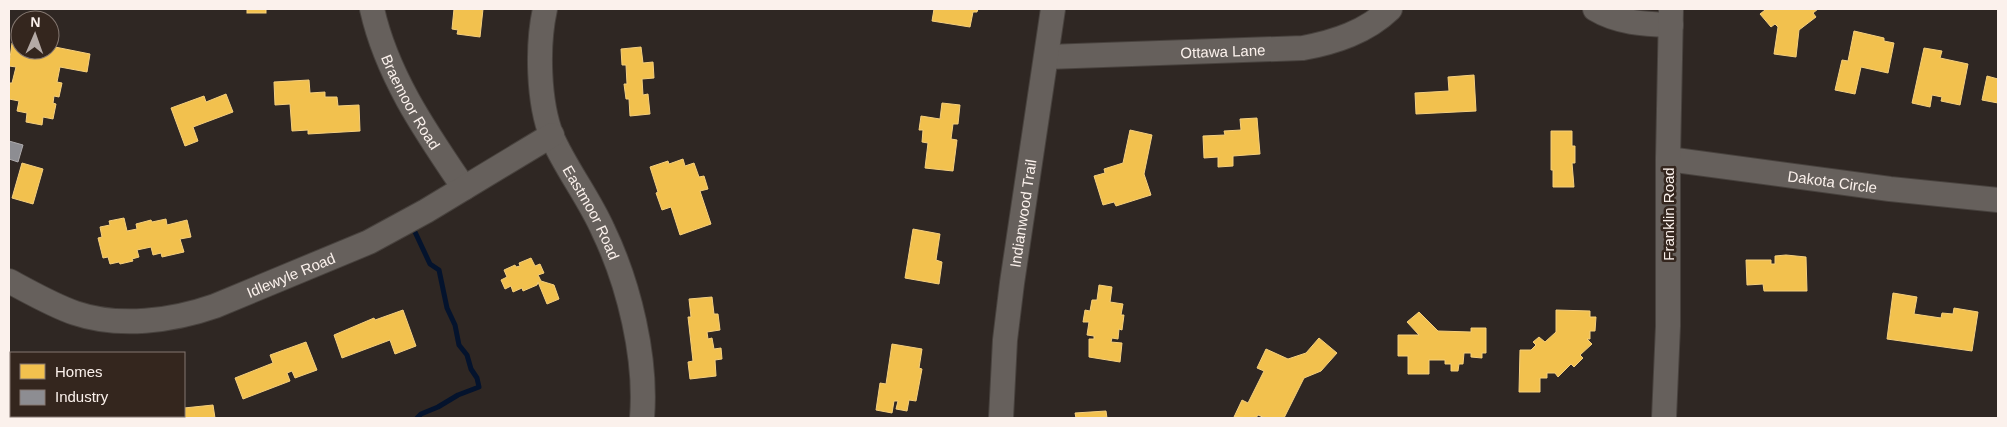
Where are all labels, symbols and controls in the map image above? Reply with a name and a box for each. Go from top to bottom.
north arrow [10,10,60,60]
text: N [30,14,41,30]
street label: Ottawa Lane [1180,41,1266,61]
street label: Braemoor Road [378,52,444,152]
street label: Indianwood Trail [1006,158,1039,269]
street label: Eastmoor Road [560,162,623,262]
street label: Franklin Road [1660,167,1677,261]
street label: Dakota Circle [1787,167,1878,196]
street label: Idlewyle Road [244,249,337,300]
legend [10,352,185,417]
text: Homes [55,363,103,380]
text: Industry [55,388,109,405]

